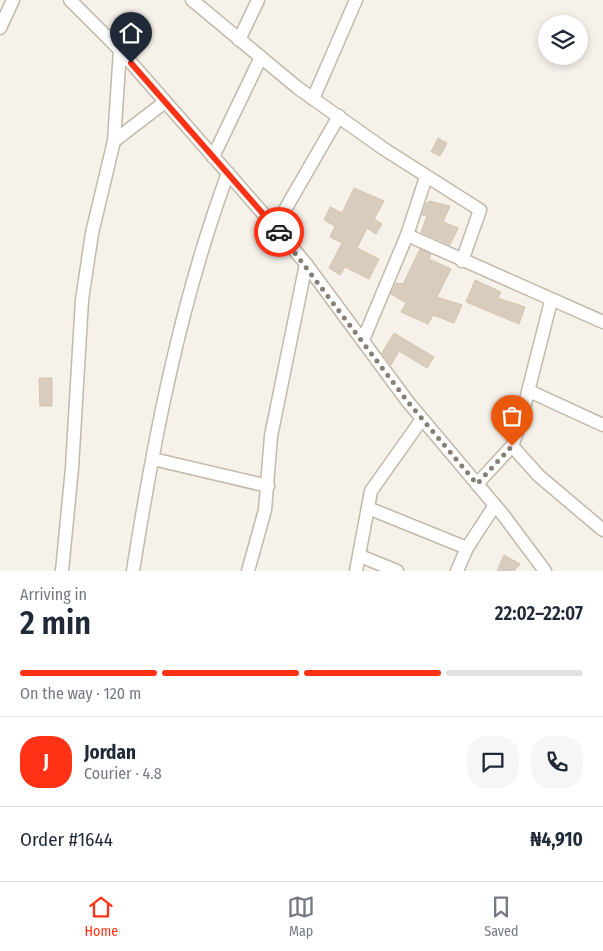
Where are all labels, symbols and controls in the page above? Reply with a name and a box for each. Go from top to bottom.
pin [110,12,152,63]
map controls [538,15,588,65]
button: layers [538,15,588,65]
icon: home [117,19,145,47]
courier [254,207,304,257]
icon: car [265,218,293,246]
pin [491,395,533,446]
icon: bag [498,402,526,430]
text: Arriving in [20,585,87,604]
text: 22:02–22:07 [495,602,583,625]
text: 2 min [20,604,91,642]
text: On the way · 120 m [20,684,141,703]
button: chat [467,736,519,788]
button: phone [531,736,583,788]
text: Jordan [84,741,136,764]
text: J [43,750,49,773]
text: Courier · 4.8 [84,764,162,783]
text: Order #1644 [20,828,113,851]
text: ₦4,910 [530,828,583,851]
tab: Home [85,893,118,940]
tab: Map [287,893,315,940]
tab: Saved [484,893,518,940]

